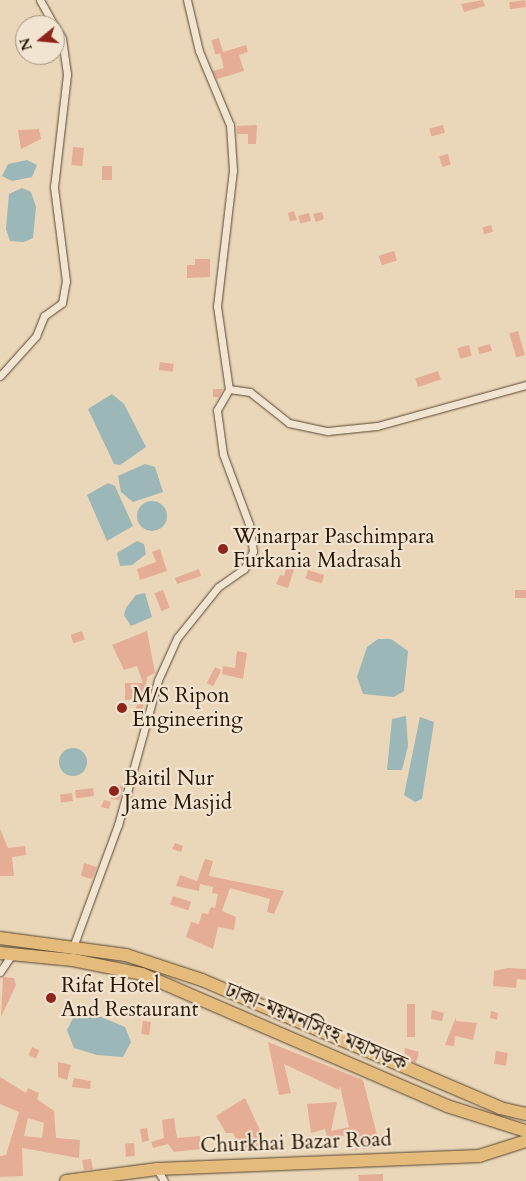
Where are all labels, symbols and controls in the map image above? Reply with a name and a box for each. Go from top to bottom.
north arrow [15,15,65,65]
text: N [15,36,37,53]
place label: Winarpar Paschimpara Furkania Madrasah [233,524,435,574]
marker: Winarpar Paschimpara Furkania Madrasah [217,543,229,555]
place label: M/S Ripon Engineering [132,683,243,733]
marker: M/S Ripon Engineering [116,702,128,714]
place label: Baitil Nur Jame Masjid [124,766,232,816]
marker: Baitil Nur Jame Masjid [108,785,120,797]
place label: Rifat Hotel And Restaurant [61,973,198,1023]
street label: ঢাকা-ময়মনসিংহ মহাসড়ক [221,977,411,1077]
marker: Rifat Hotel And Restaurant [45,992,57,1004]
street label: Churkhai Bazar Road [200,1127,392,1159]

